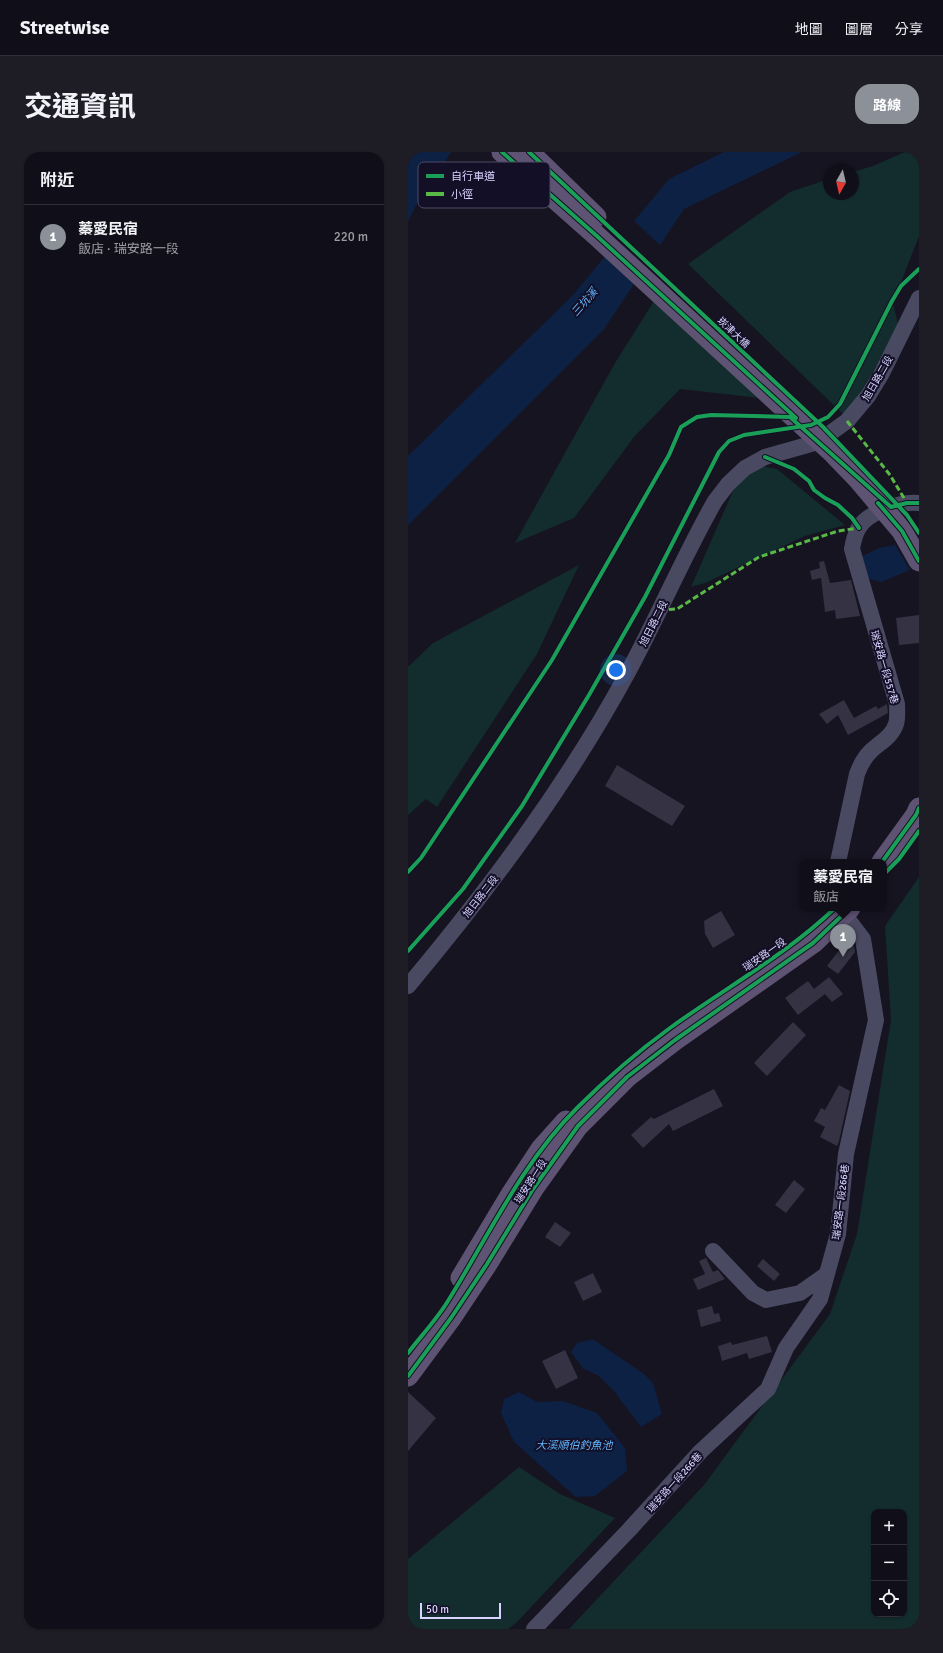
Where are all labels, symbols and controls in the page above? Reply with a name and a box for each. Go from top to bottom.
text: Streetwise [20,16,110,40]
text: 地圖 [795,21,823,38]
text: 圖層 [845,21,873,38]
text: 分享 [895,21,923,38]
button: 路線 [855,84,919,124]
text: 交通資訊 [24,90,136,124]
legend [418,162,550,208]
north arrow [823,164,859,200]
text: 附近 [40,170,74,191]
text: 自行車道 [451,170,495,183]
text: 小徑 [451,188,473,201]
text: 蓁愛民宿 [78,220,138,238]
text: 1 [49,229,57,245]
text: 220 m [334,229,368,245]
text: 飯店 · 瑞安路一段 [78,241,179,257]
water label: 三坑溪 [569,284,601,319]
street label: 崁津大橋 [715,315,752,351]
street label: 旭日路二段 [860,354,896,403]
street label: 旭日路二段 [637,598,671,648]
street label: 瑞安路一段557巷 [868,629,900,706]
your location [606,660,626,680]
popup [799,859,887,911]
text: 蓁愛民宿 [813,868,873,886]
street label: 旭日路二段 [461,873,501,920]
text: 飯店 [813,889,839,905]
pin: 1 [830,924,856,957]
street label: 瑞安路一段 [741,936,788,974]
street label: 瑞安路一段 [512,1157,549,1206]
street label: 瑞安路一段266巷 [830,1164,852,1241]
water label: 大溪順伯釣魚池 [536,1439,613,1452]
street label: 瑞安路一段266巷 [645,1450,705,1515]
map controls [871,1509,907,1617]
button: + [871,1509,907,1545]
button: − [871,1545,907,1581]
button: locate [871,1581,907,1617]
scale bar [420,1601,501,1620]
text: 50 m [426,1603,449,1616]

